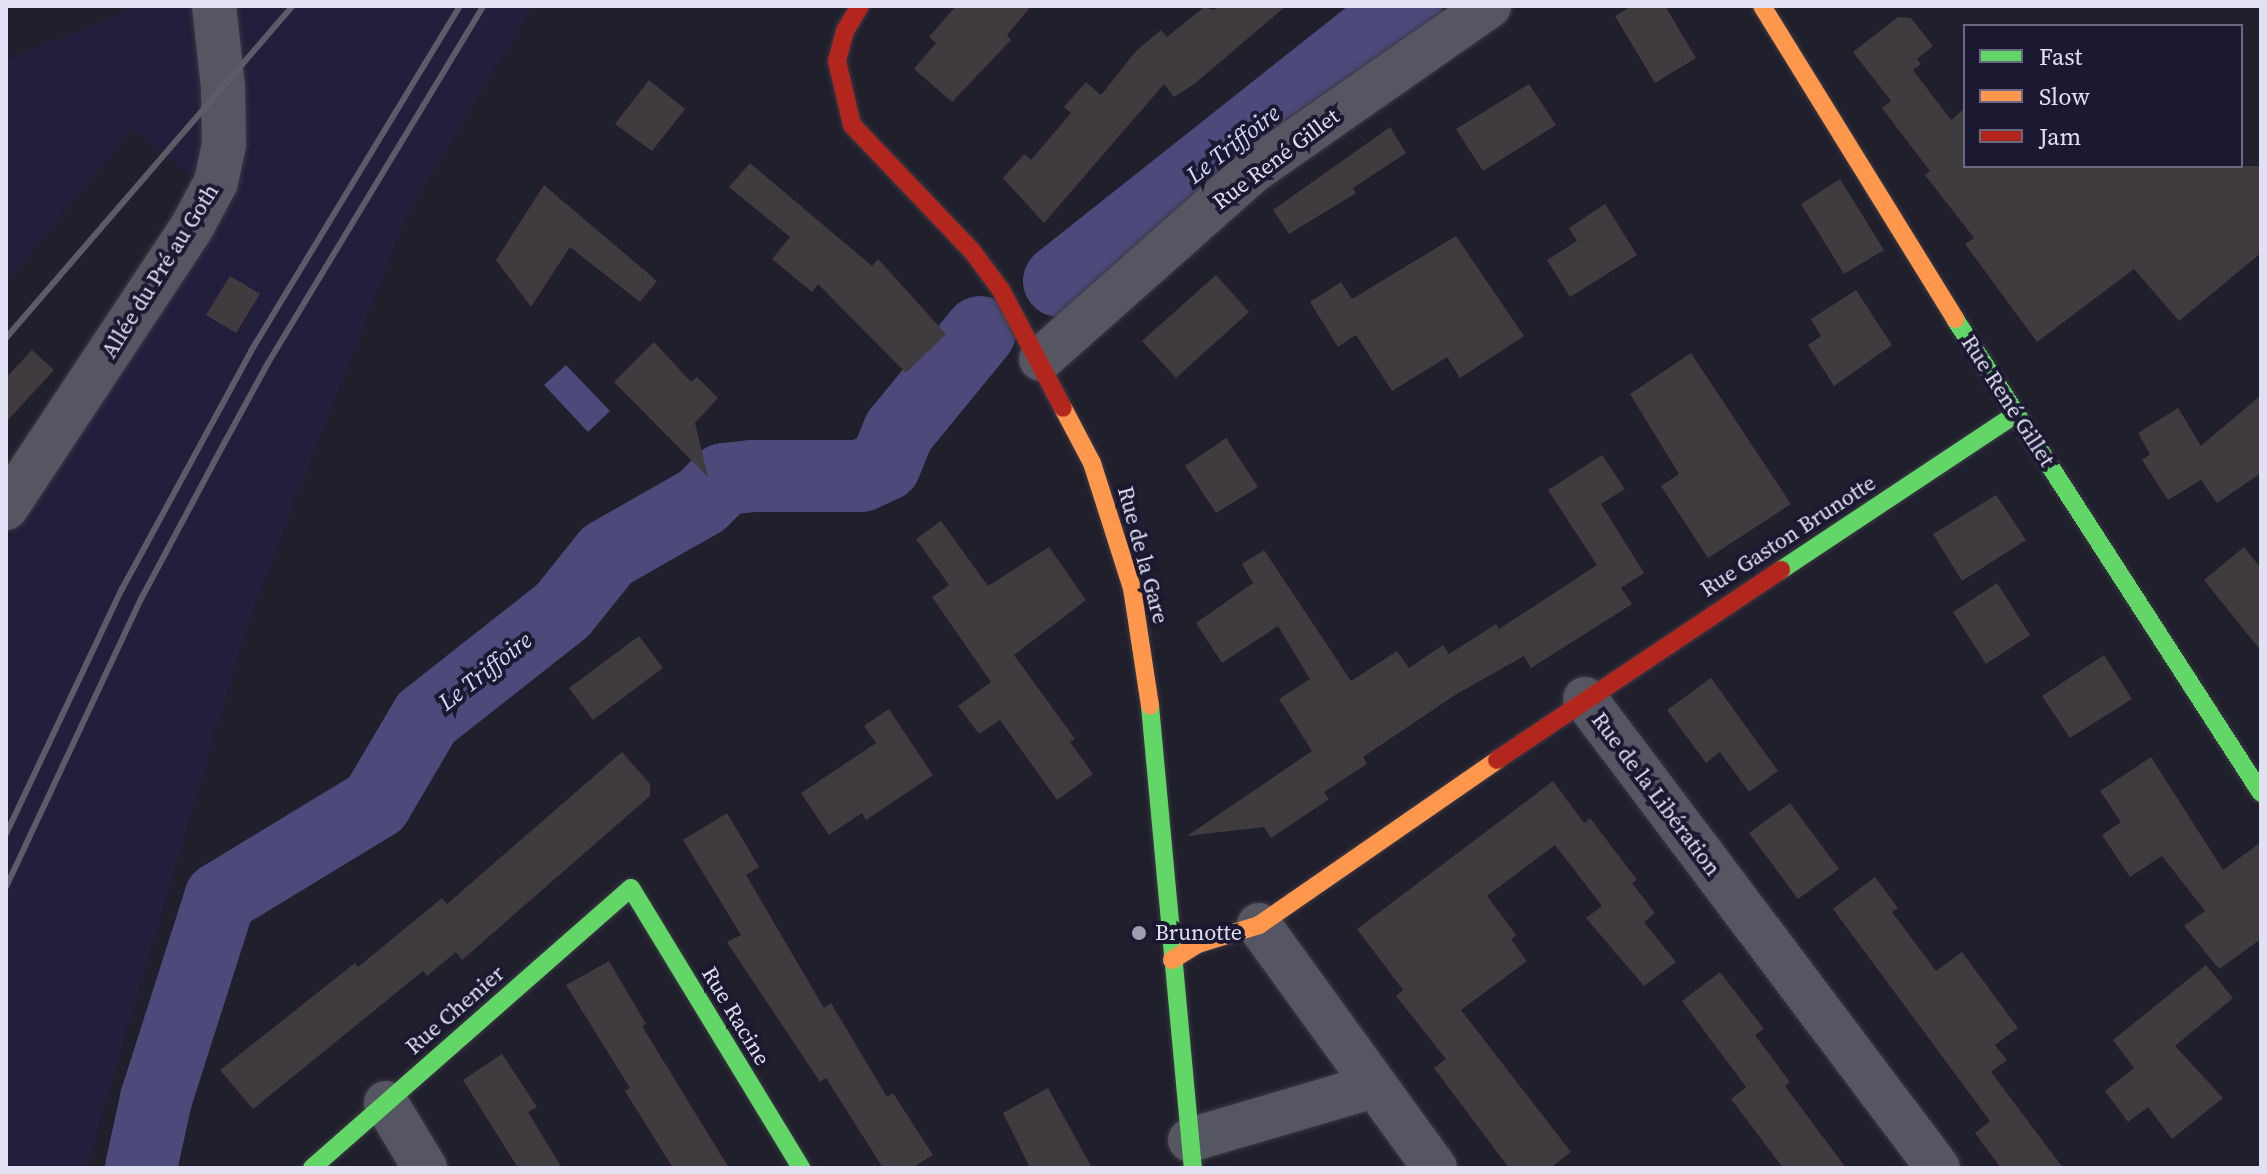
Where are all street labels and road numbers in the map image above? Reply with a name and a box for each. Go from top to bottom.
street label: Rue René Gillet [1208,103,1344,215]
street label: Allée du Pré au Goth [96,179,224,363]
street label: Rue René Gillet [1956,330,2060,472]
street label: Rue Gaston Brunotte [1696,470,1880,602]
street label: Rue de la Gare [1112,484,1174,626]
street label: Rue de la Libération [1586,707,1726,881]
street label: Rue Chenier [400,960,510,1060]
street label: Rue Racine [696,962,776,1070]

